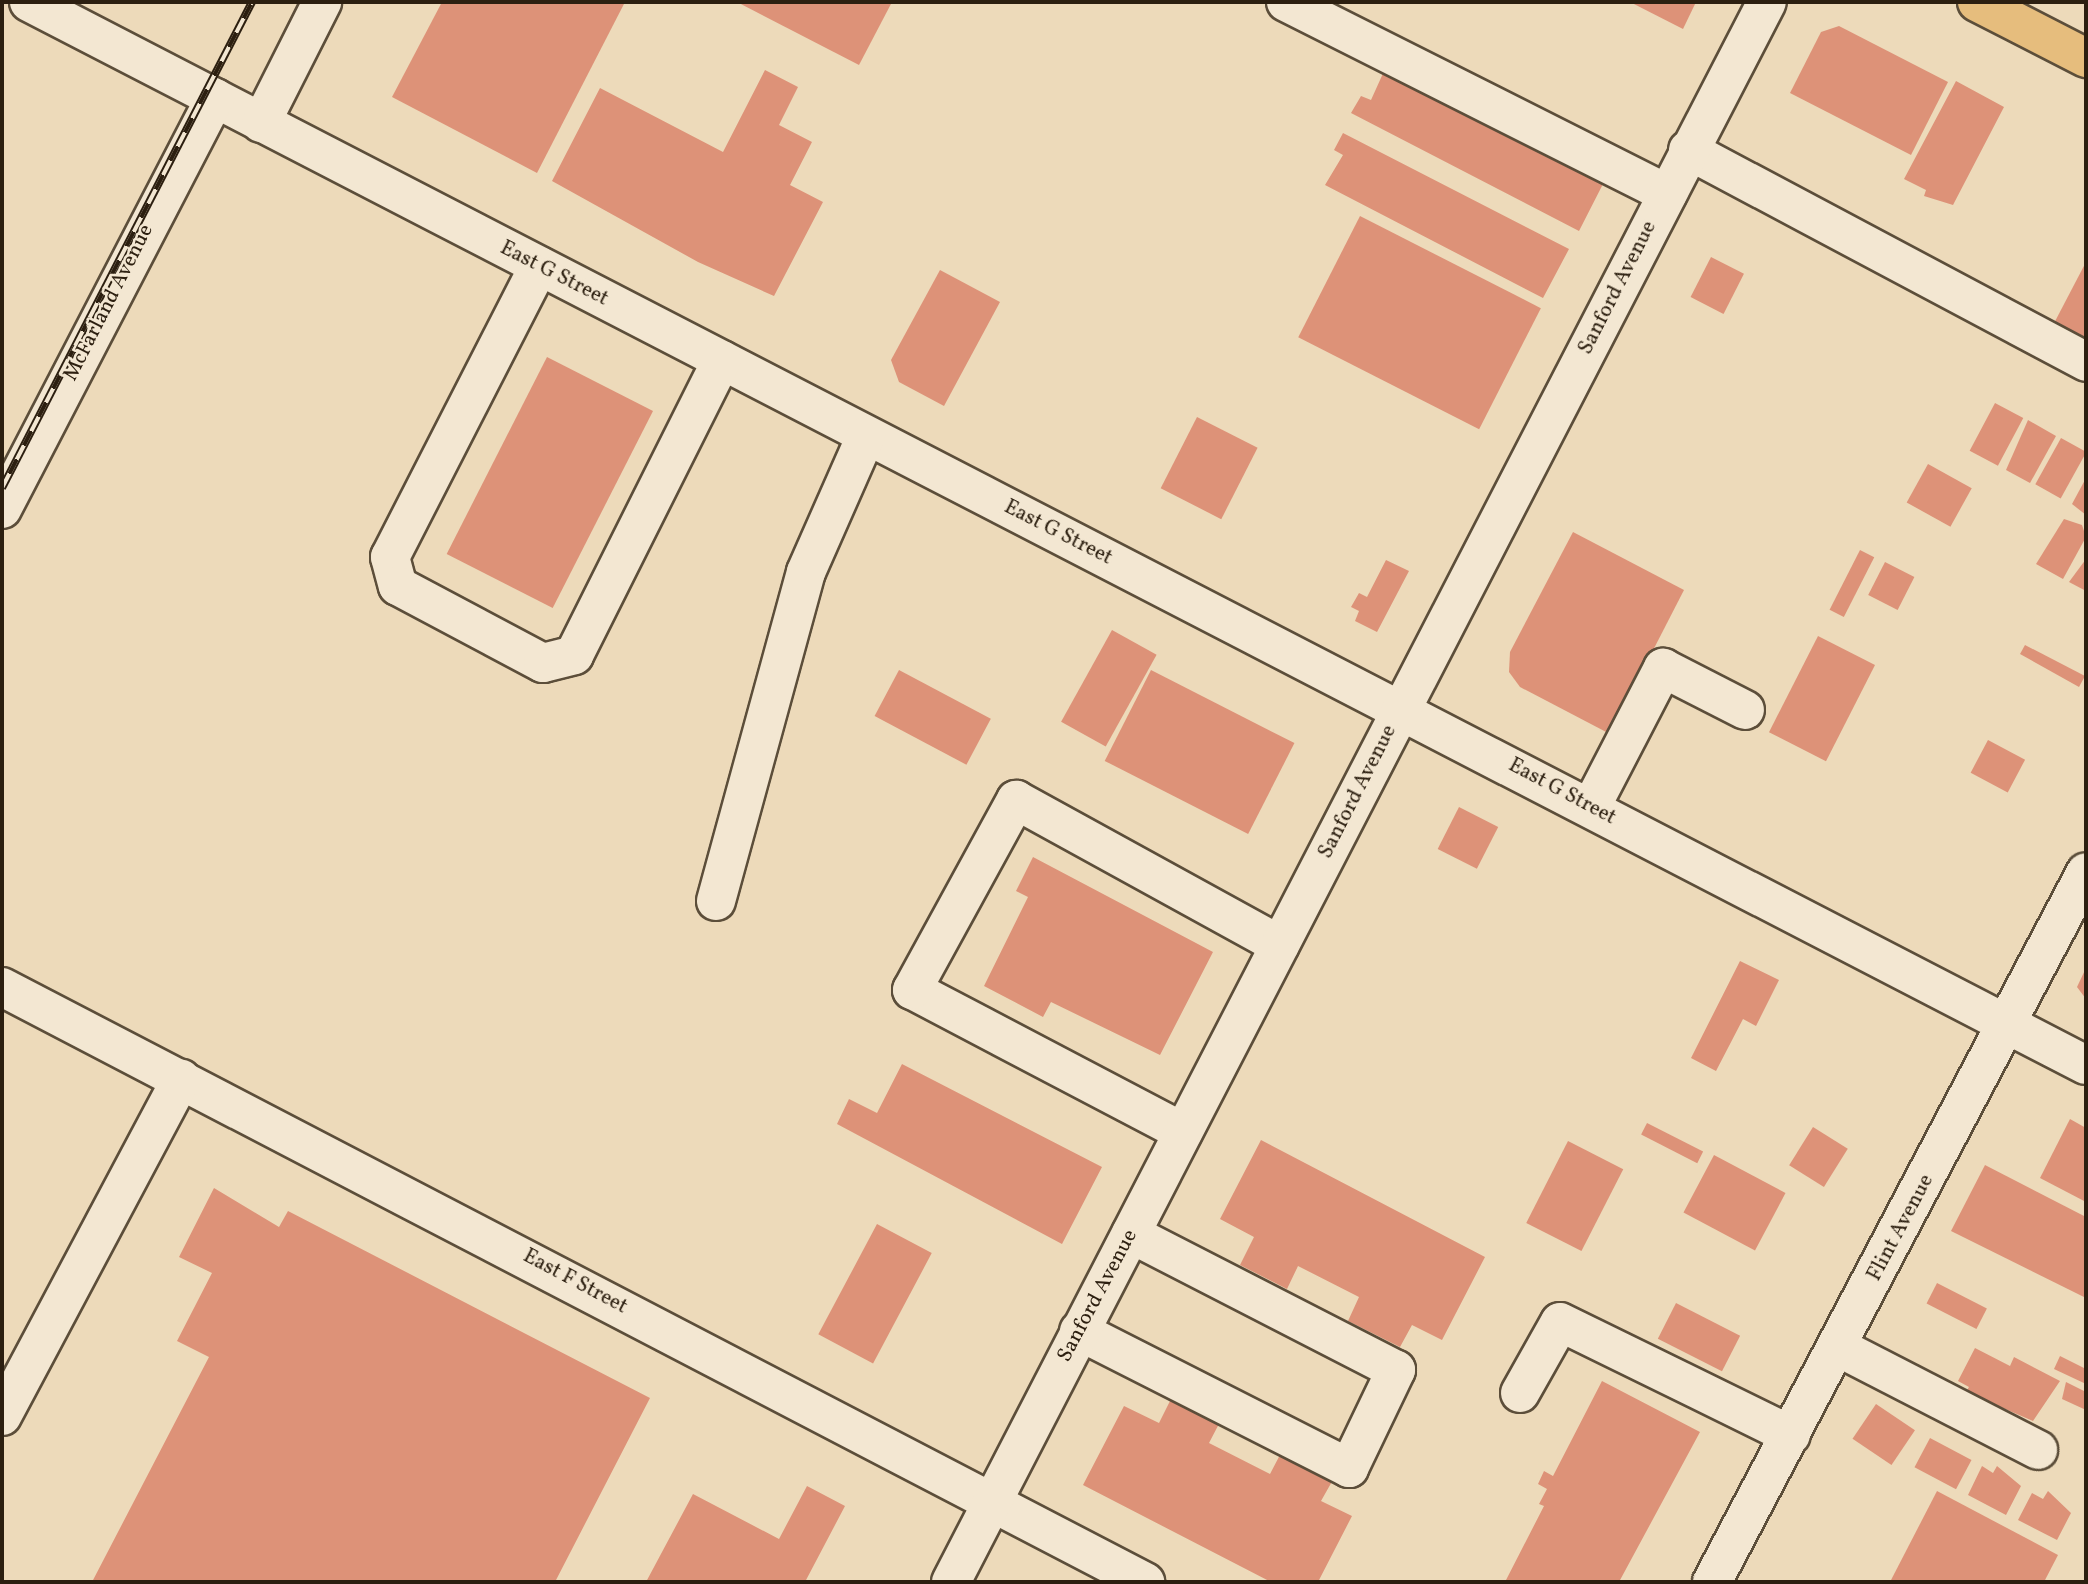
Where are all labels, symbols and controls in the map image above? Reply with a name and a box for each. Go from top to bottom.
street label: Sanford Avenue [1574,217,1662,359]
street label: McFarland Avenue [59,220,159,386]
street label: East G Street [496,236,612,312]
street label: East G Street [1000,495,1116,571]
street label: Sanford Avenue [1314,721,1402,863]
street label: East G Street [1504,753,1620,831]
street label: Flint Avenue [1862,1170,1940,1286]
street label: Sanford Avenue [1052,1225,1144,1367]
street label: East F Street [518,1244,632,1320]

